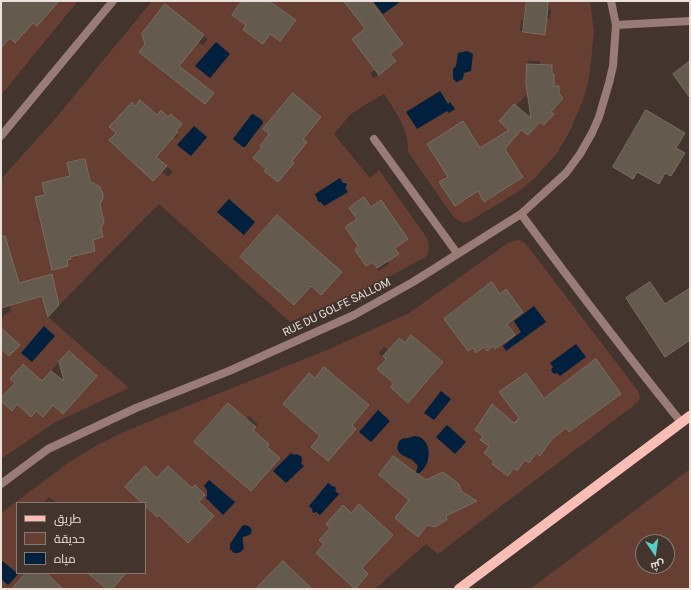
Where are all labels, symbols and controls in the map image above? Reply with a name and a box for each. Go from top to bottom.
street label: RUE DU GOLFE SALLOM [281,276,393,340]
legend [16,502,146,574]
text: طريق [54,512,81,526]
text: حديقة [54,532,85,546]
north arrow [635,534,675,574]
text: مياه [54,552,76,566]
text: ش [649,557,666,573]

